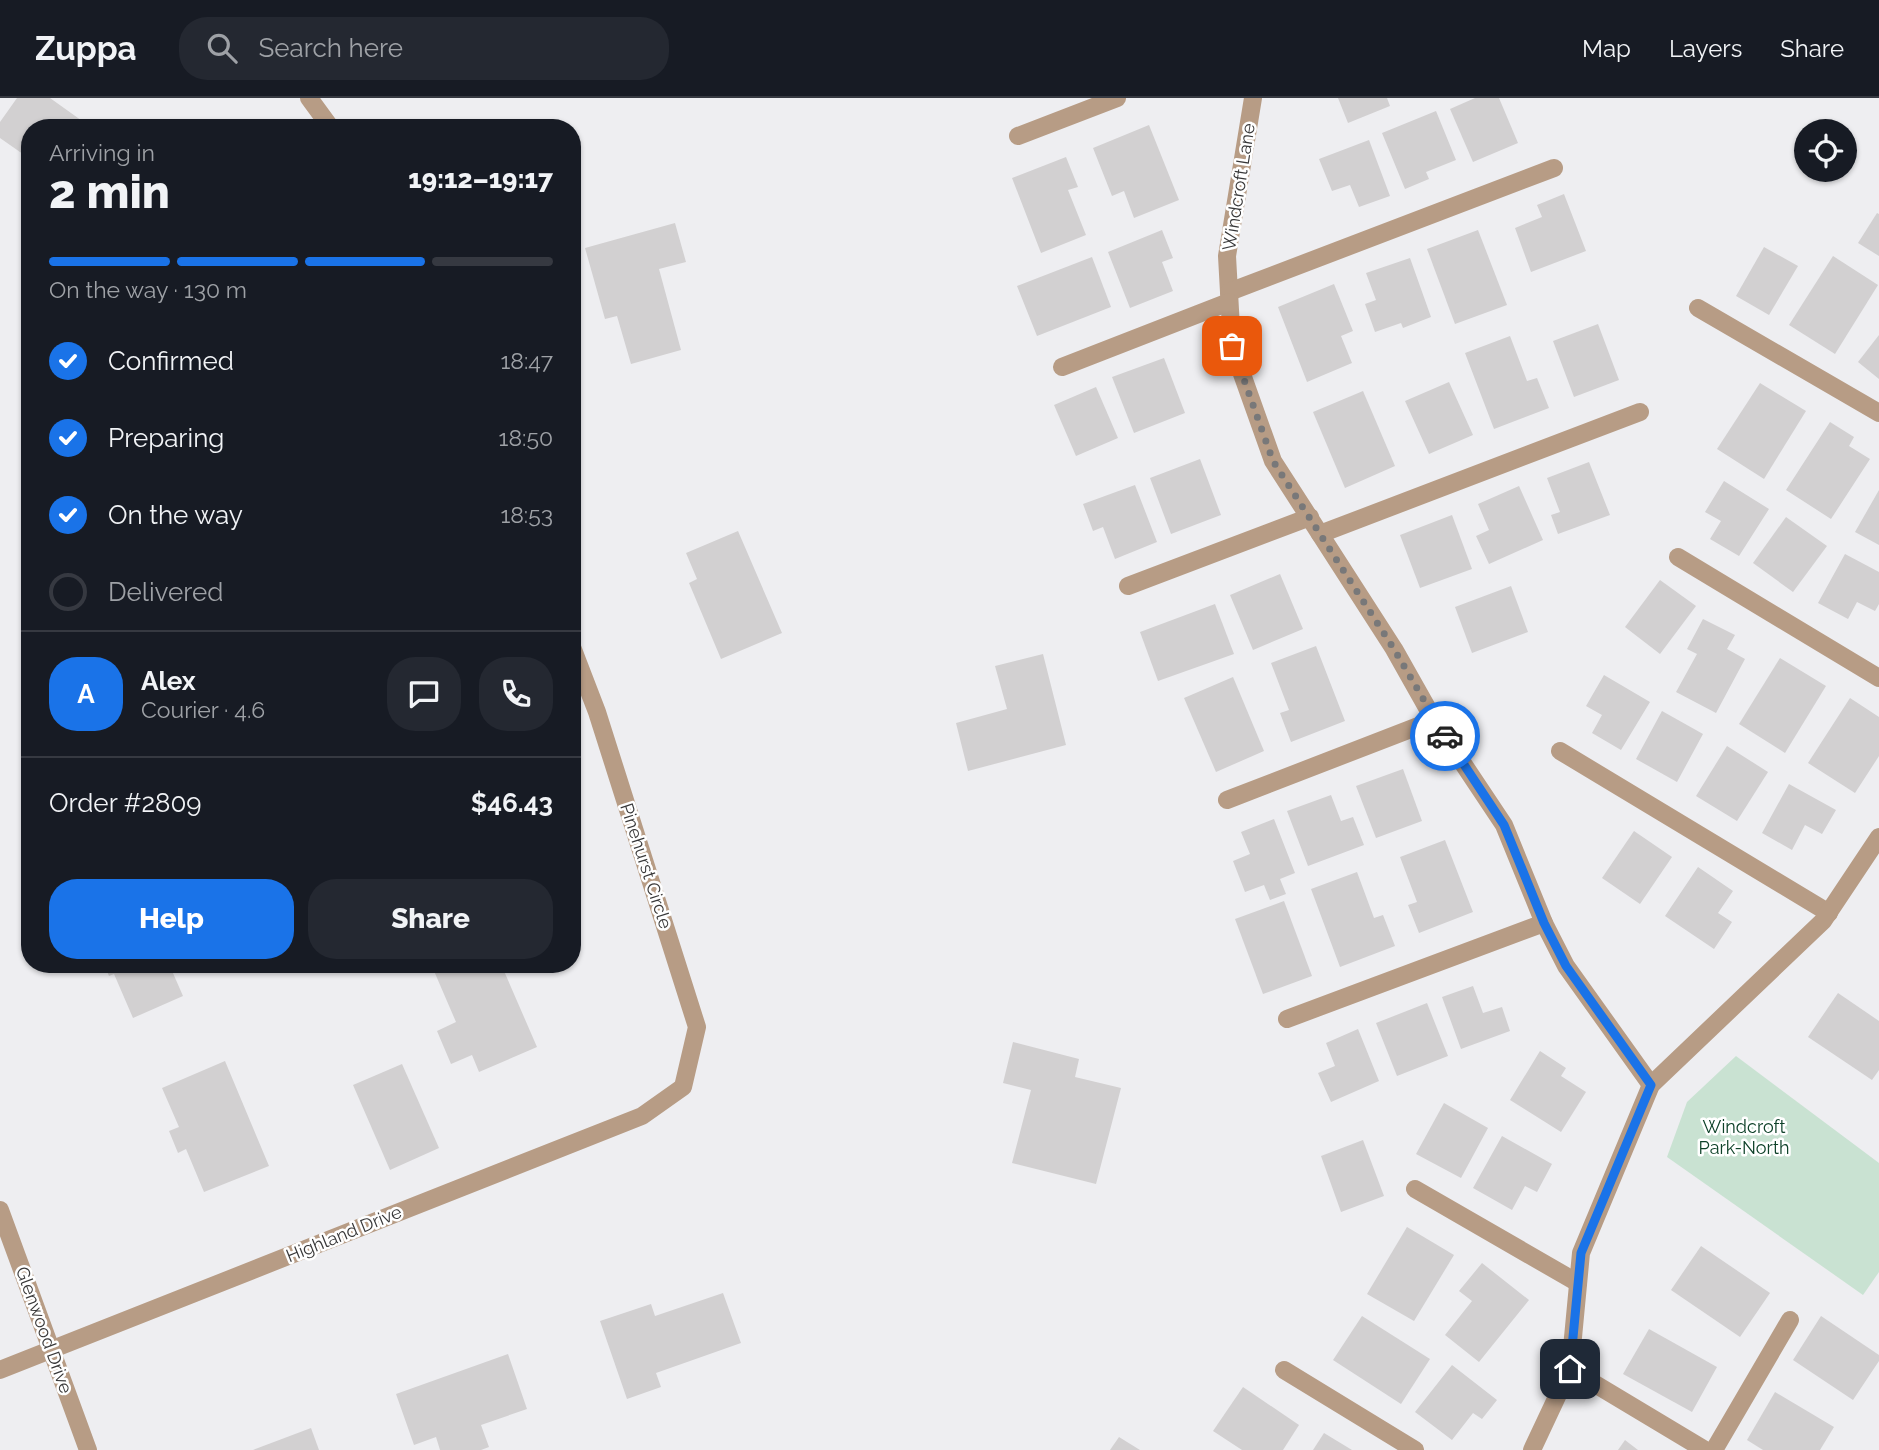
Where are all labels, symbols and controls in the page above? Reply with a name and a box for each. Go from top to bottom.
search box [179,17,669,80]
text: Zuppa [35,29,137,68]
icon: search [203,29,241,67]
text: Search here [259,33,403,63]
text: Map [1582,34,1631,63]
text: Layers [1669,34,1742,63]
text: Share [1780,34,1844,63]
map controls [1794,119,1857,182]
button: locate [1794,119,1857,182]
street label: Windcroft Lane [1218,121,1259,252]
text: Arriving in [49,139,155,166]
text: 19:12–19:17 [408,164,553,194]
text: 2 min [49,165,170,219]
text: On the way · 130 m [49,276,247,303]
pin [1202,316,1262,376]
icon: bag [1213,327,1251,365]
icon: check [49,342,87,380]
text: Confirmed [108,346,234,376]
text: 18:47 [500,347,553,374]
icon: check [49,419,87,457]
text: Preparing [108,423,224,453]
text: 18:50 [499,424,553,451]
icon: check [49,496,87,534]
text: On the way [108,500,243,530]
text: 18:53 [500,501,553,528]
text: Delivered [108,577,223,607]
button: chat [387,657,461,731]
button: phone [479,657,553,731]
text: Alex [141,666,196,696]
text: A [77,679,95,709]
text: Courier · 4.6 [141,696,265,723]
courier [1410,701,1480,771]
icon: car [1426,717,1464,755]
text: Order #2809 [49,788,202,818]
text: $46.43 [471,788,553,818]
street label: Pinehurst Circle [616,800,677,932]
button: Help [49,879,294,959]
button: Share [308,879,553,959]
park label: Windcroft Park-North [1699,1116,1789,1158]
street label: Highland Drive [283,1201,405,1266]
street label: Glenwood Drive [12,1264,77,1396]
pin [1540,1339,1600,1399]
icon: home [1551,1350,1589,1388]

